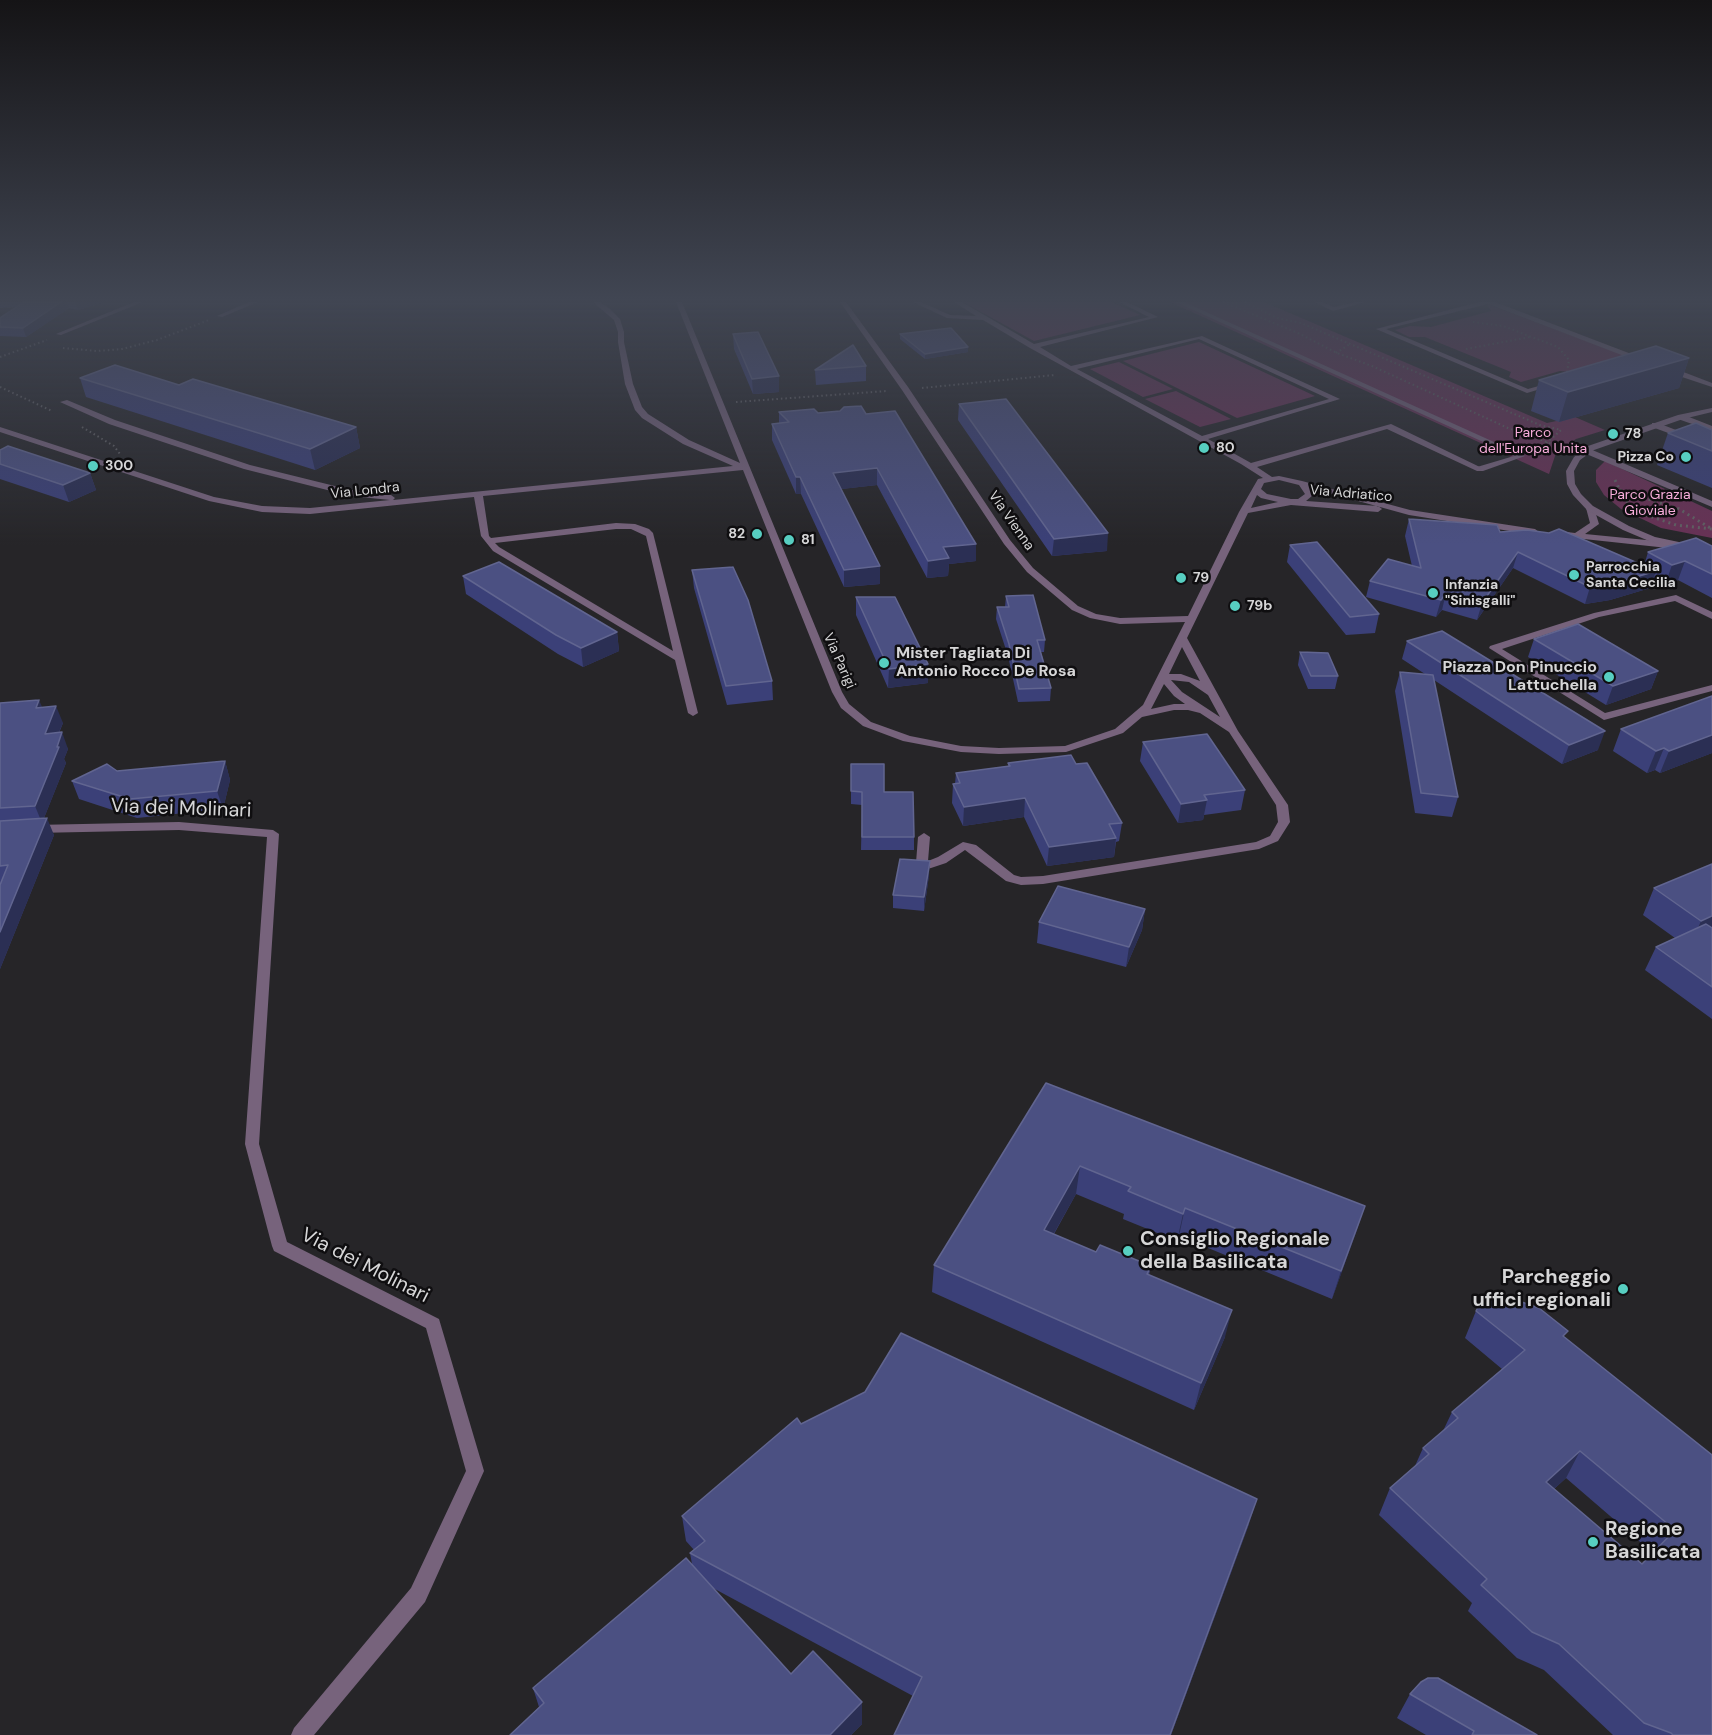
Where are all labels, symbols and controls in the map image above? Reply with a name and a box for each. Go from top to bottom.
park label: Parco dell'Europa Unita [1479,425,1587,458]
place label: 78 [1625,426,1641,442]
marker: 78 [1606,427,1620,441]
place label: 80 [1216,440,1235,456]
marker: 80 [1197,441,1211,455]
place label: Pizza Co [1617,449,1674,465]
marker: Pizza Co [1679,450,1693,464]
place label: 300 [105,458,133,474]
marker: 300 [86,459,100,473]
street label: Via Londra [330,479,400,503]
street label: Via Adriatico [1309,482,1393,506]
park label: Parco Grazia Gioviale [1609,487,1691,520]
street label: Via Vienna [984,488,1038,554]
place label: 82 [728,526,745,542]
marker: 82 [750,527,764,541]
place label: 81 [801,532,815,548]
marker: 81 [782,533,796,547]
place label: Parrocchia Santa Cecilia [1586,559,1676,592]
marker: Parrocchia Santa Cecilia [1567,568,1581,582]
place label: 79 [1193,570,1209,586]
marker: 79 [1174,571,1188,585]
place label: Infanzia "Sinisgalli" [1445,577,1515,610]
marker: Infanzia "Sinisgalli" [1426,586,1440,600]
place label: 79b [1247,598,1272,614]
marker: 79b [1228,599,1242,613]
street label: Via Parigi [819,631,859,691]
place label: Mister Tagliata Di Antonio Rocco De Rosa [896,644,1076,682]
marker: Mister Tagliata Di Antonio Rocco De Rosa [877,656,891,670]
place label: Piazza Don Pinuccio Lattuchella [1442,658,1597,696]
marker: Piazza Don Pinuccio Lattuchella [1602,670,1616,684]
street label: Via dei Molinari [110,795,252,823]
street label: Via dei Molinari [297,1223,433,1309]
place label: Consiglio Regionale della Basilicata [1140,1228,1330,1275]
marker: Consiglio Regionale della Basilicata [1121,1244,1135,1258]
place label: Parcheggio uffici regionali [1472,1266,1611,1313]
marker: Parcheggio uffici regionali [1616,1282,1630,1296]
place label: Regione Basilicata [1605,1518,1701,1565]
marker: Regione Basilicata [1586,1535,1600,1549]

